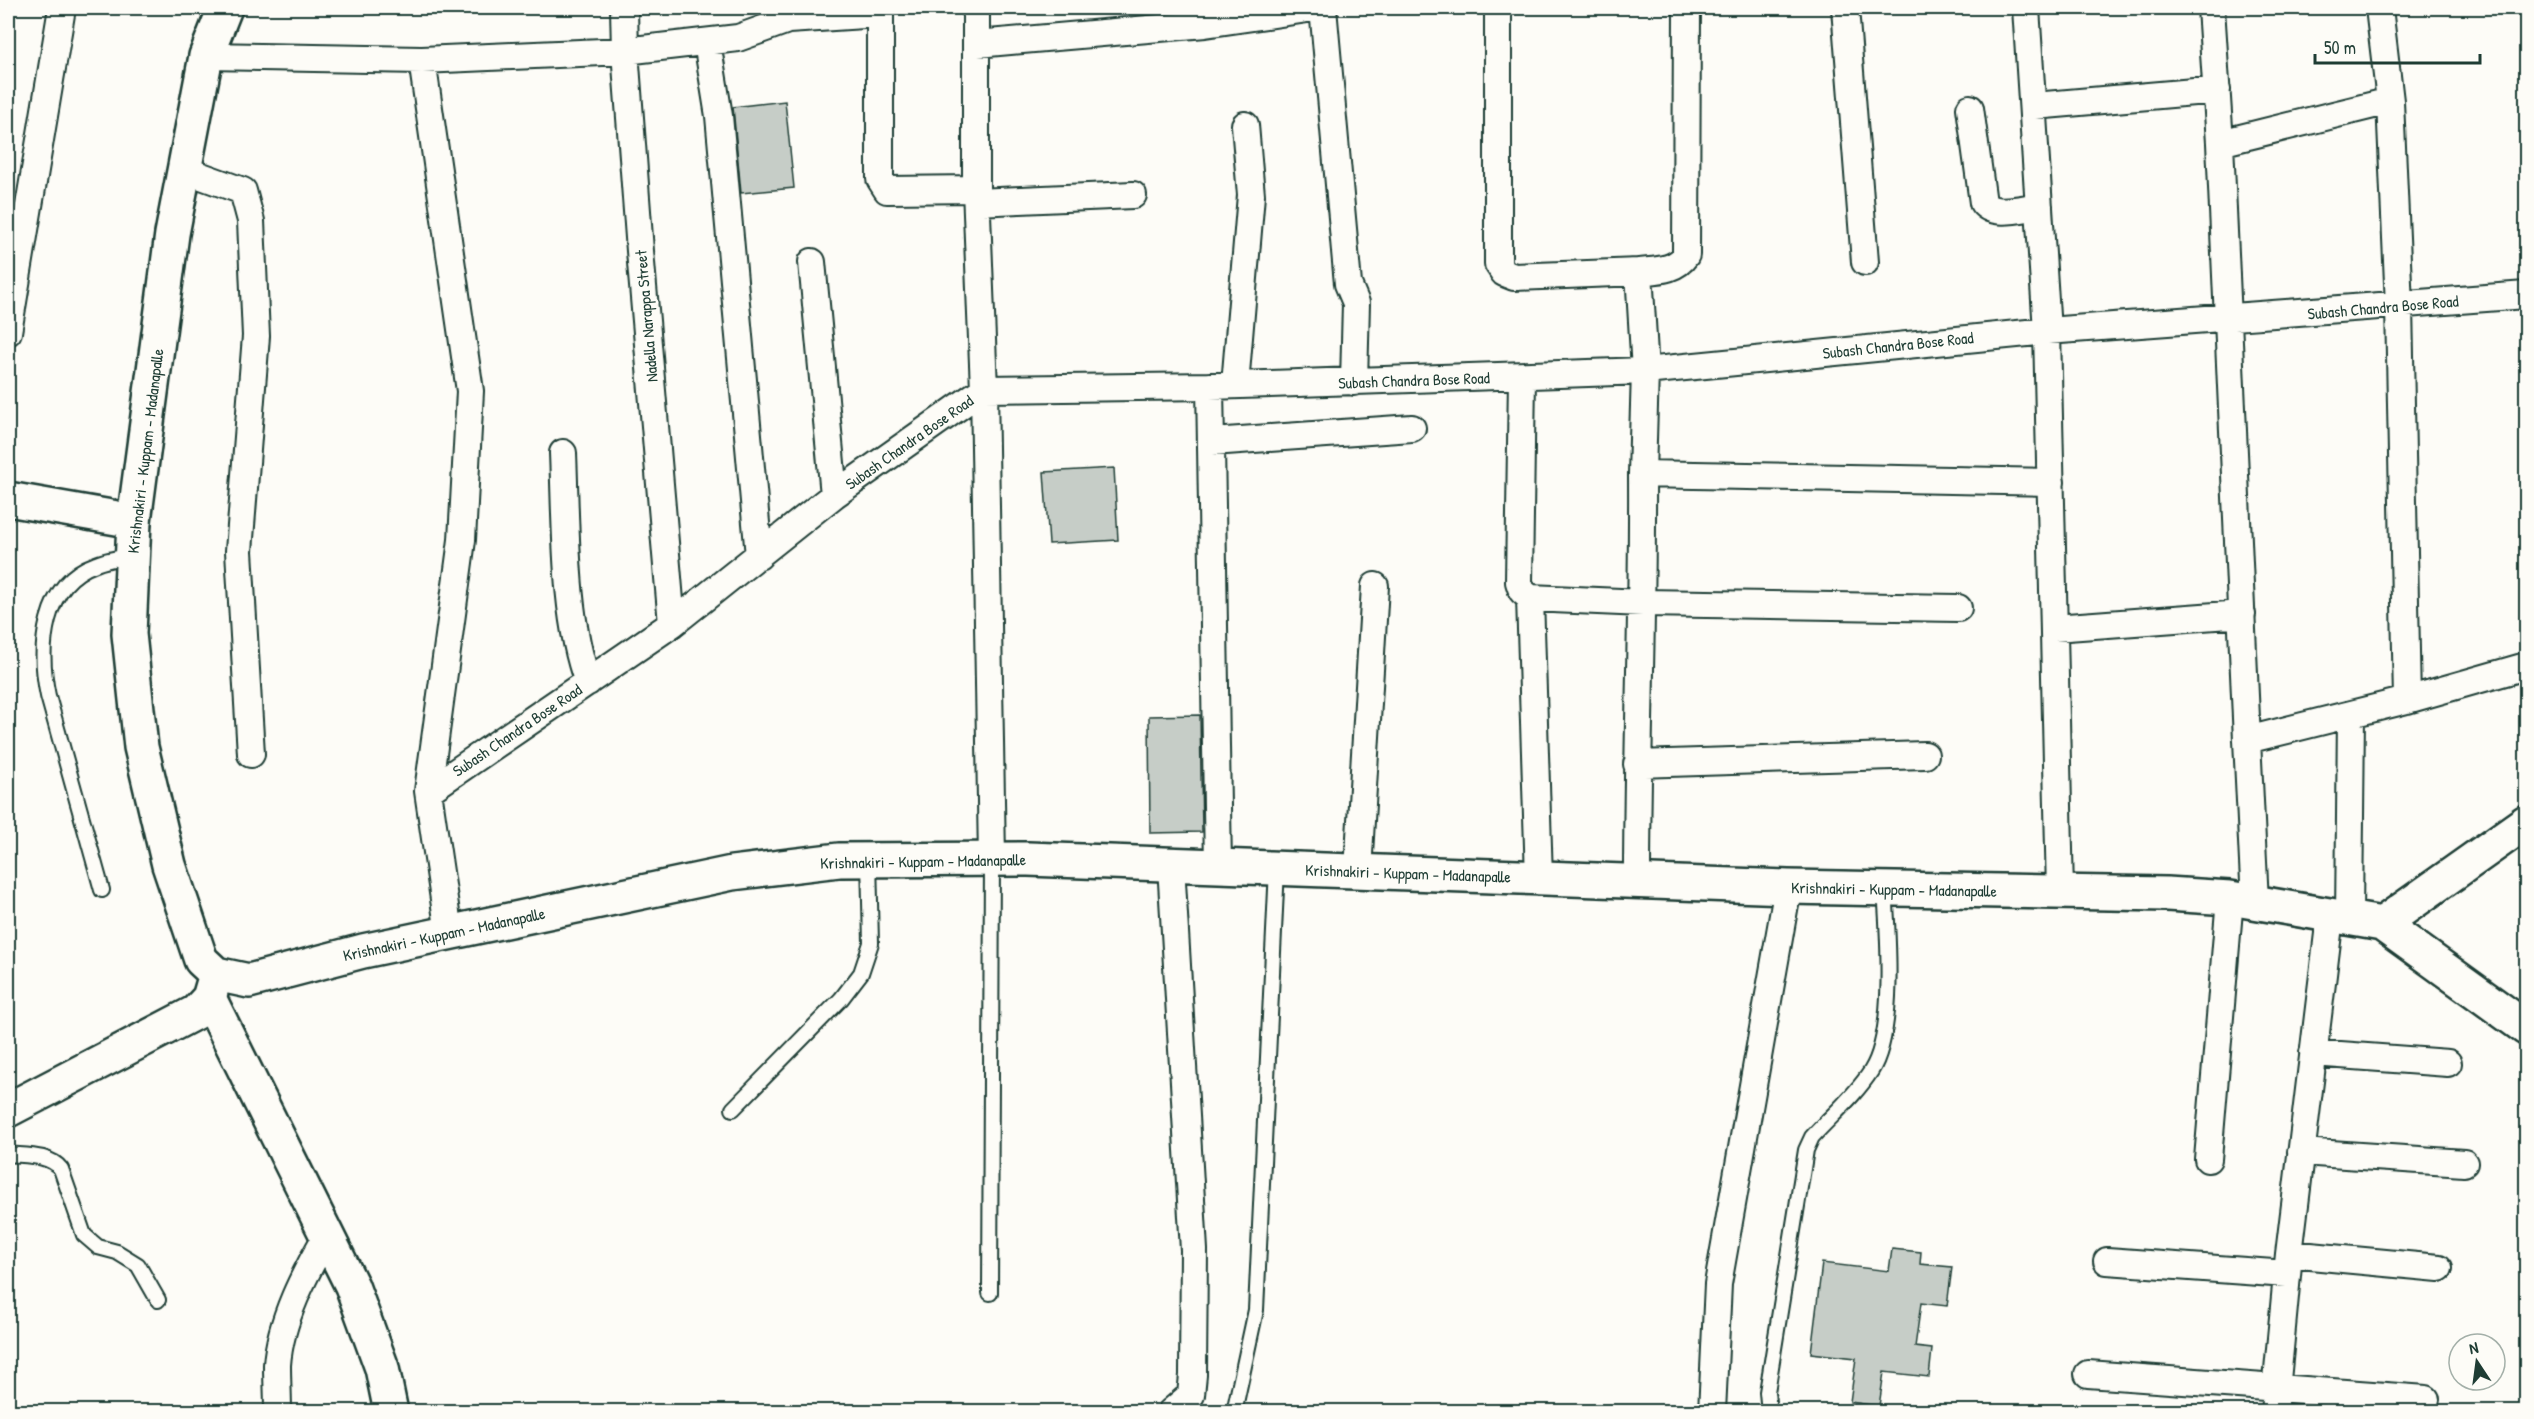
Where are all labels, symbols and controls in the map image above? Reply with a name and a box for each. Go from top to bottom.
scale bar [2315,27,2480,65]
text: 50 m [2324,35,2356,60]
street label: Nadella Narappa Street [629,249,663,383]
street label: Subash Chandra Bose Road [2307,289,2459,325]
street label: Subash Chandra Bose Road [1822,326,1974,364]
street label: Krishnakiri - Kuppam - Madanapalle [122,347,169,555]
street label: Subash Chandra Bose Road [1338,366,1490,394]
street label: Subash Chandra Bose Road [841,390,977,494]
street label: Subash Chandra Bose Road [448,679,586,781]
street label: Krishnakiri - Kuppam - Madanapalle [820,848,1027,874]
street label: Krishnakiri - Kuppam - Madanapalle [1305,858,1512,888]
street label: Krishnakiri - Kuppam - Madanapalle [1791,876,1998,902]
street label: Krishnakiri - Kuppam - Madanapalle [341,902,548,966]
north arrow [2447,1332,2507,1392]
text: N [2467,1336,2481,1359]

